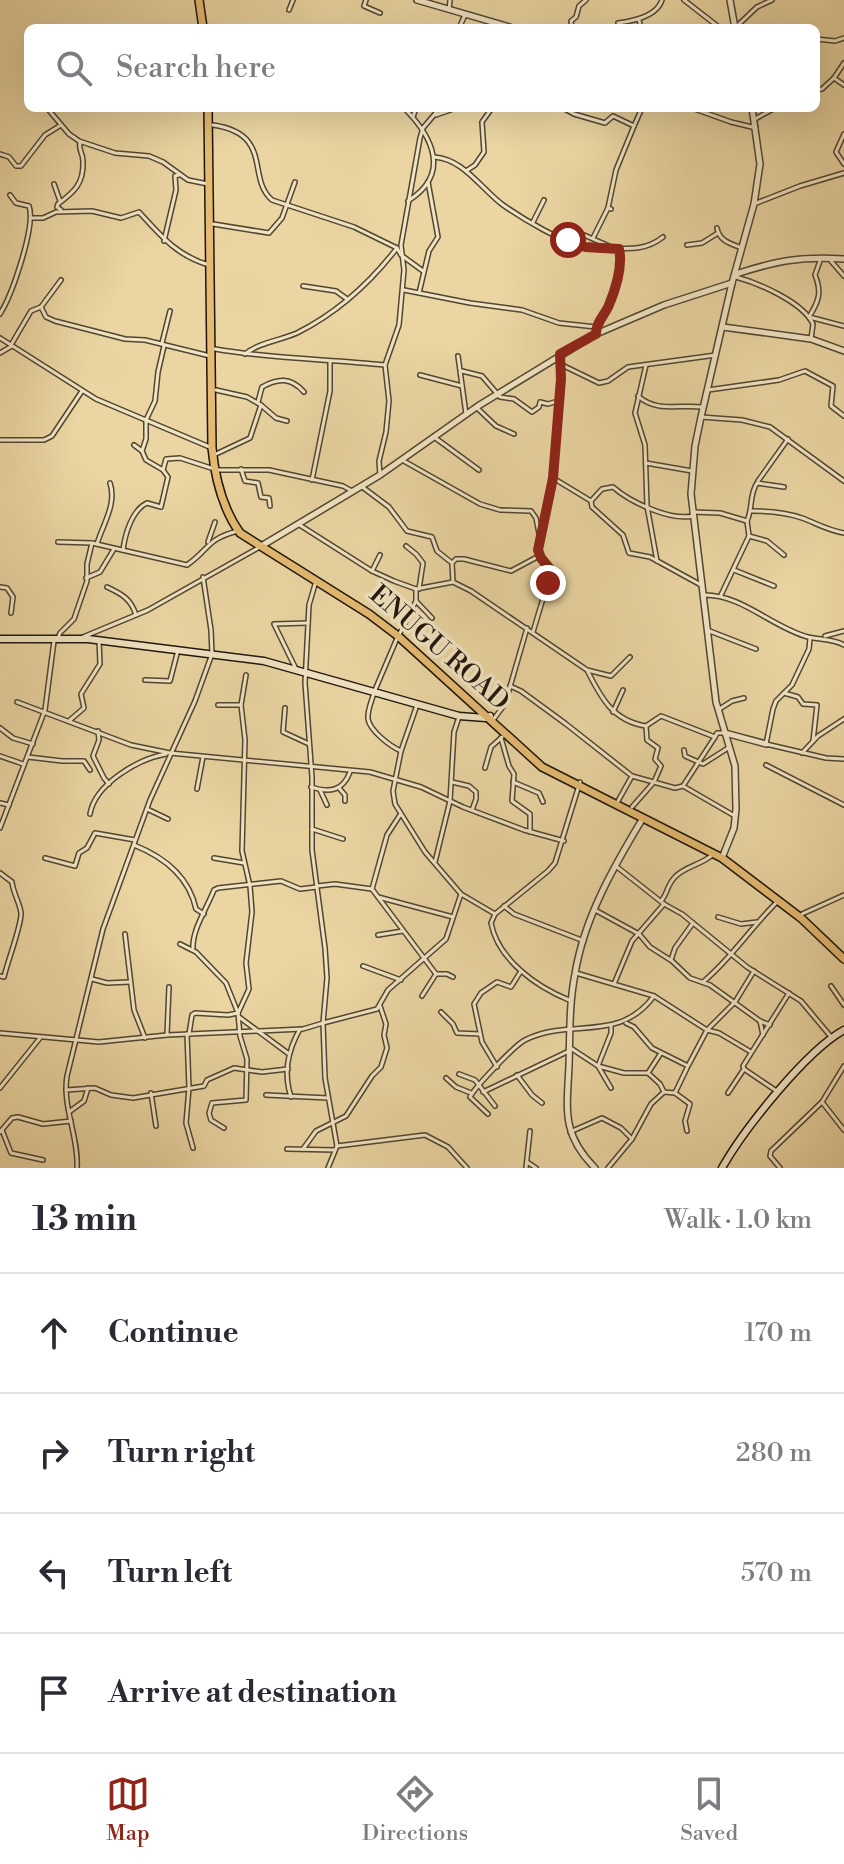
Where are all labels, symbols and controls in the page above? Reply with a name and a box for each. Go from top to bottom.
search box [24,24,820,112]
icon: search [52,46,96,90]
text: Search here [116,49,276,87]
route start [550,222,586,258]
route end [530,565,566,601]
street label: ENUGU ROAD [363,578,516,717]
text: 13 min [32,1199,137,1241]
text: Walk · 1.0 km [664,1204,812,1236]
icon: ahead [32,1311,76,1355]
text: Continue [108,1314,239,1352]
text: 170 m [744,1317,812,1349]
icon: right [32,1431,76,1475]
text: Turn right [108,1434,255,1472]
text: 280 m [736,1437,812,1469]
icon: left [32,1551,76,1595]
text: Turn left [108,1554,232,1592]
text: 570 m [741,1557,812,1589]
icon: arrive [32,1671,76,1715]
text: Arrive at destination [108,1674,397,1712]
tab: Map [106,1772,150,1847]
tab: Directions [362,1772,468,1847]
tab: Saved [680,1772,738,1847]

